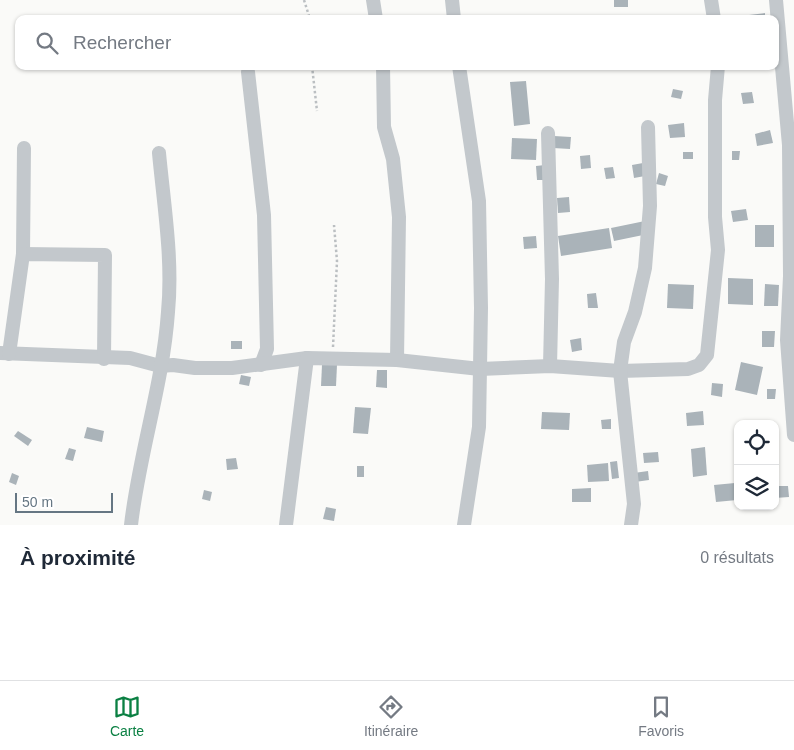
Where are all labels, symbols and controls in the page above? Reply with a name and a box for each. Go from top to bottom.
search box [15,15,779,70]
icon: search [33,29,61,57]
text: Rechercher [73,32,171,53]
map controls [734,420,779,510]
button: locate [734,420,779,465]
button: layers [734,465,779,510]
scale bar [15,490,112,513]
text: 50 m [22,494,53,510]
text: À proximité [20,546,136,569]
text: 0 résultats [700,549,774,566]
tab: Carte [110,693,144,739]
tab: Itinéraire [364,693,418,739]
tab: Favoris [638,693,684,739]

